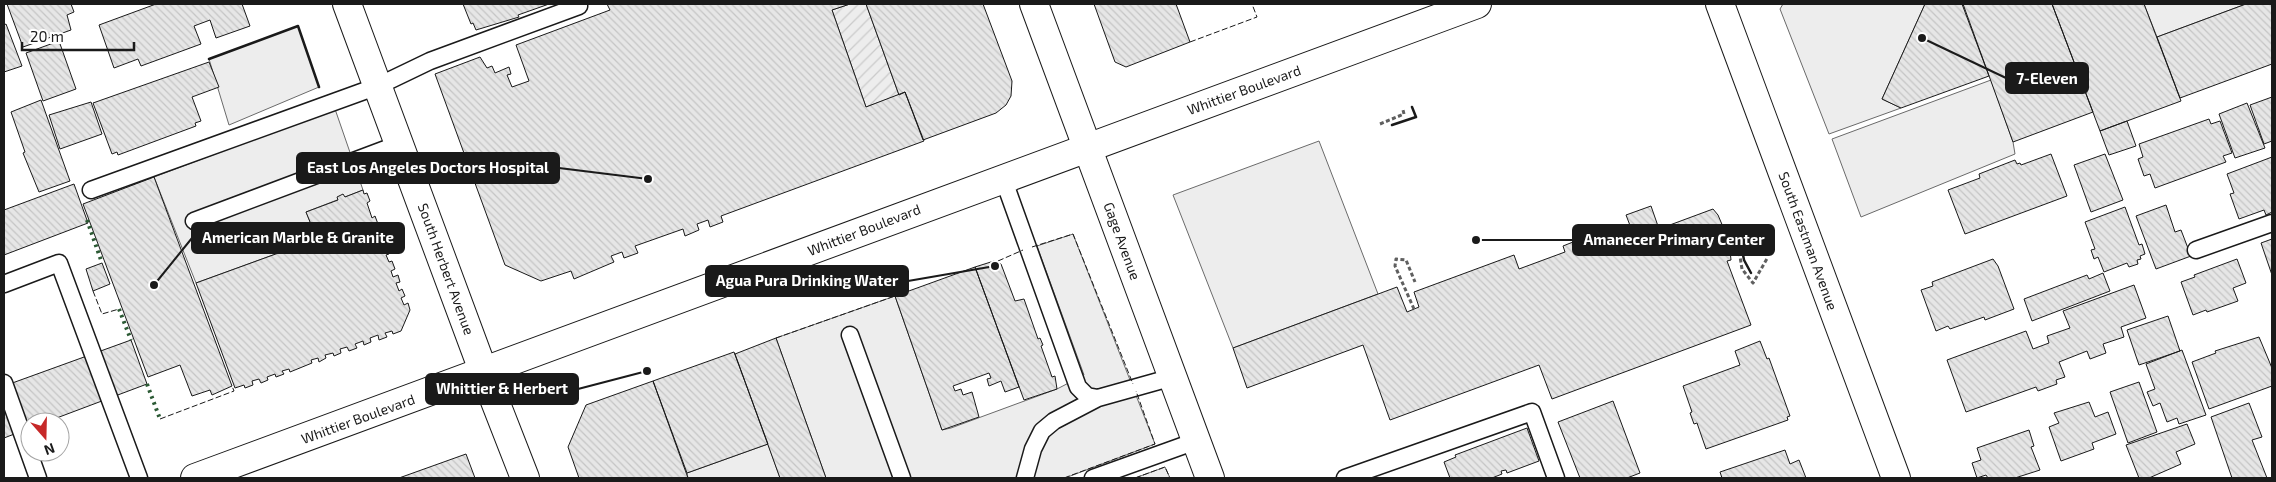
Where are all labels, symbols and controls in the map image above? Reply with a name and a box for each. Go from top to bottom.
scale bar [22,20,135,52]
text: 20 m [30,27,64,45]
street label: Whittier Boulevard [1185,61,1303,118]
callout: 7-Eleven [2006,63,2088,93]
text: 7-Eleven [2016,69,2078,87]
callout: East Los Angeles Doctors Hospital [297,153,559,183]
text: East Los Angeles Doctors Hospital [307,158,549,176]
street label: South Eastman Avenue [1775,169,1841,312]
street label: Whittier Boulevard [805,200,923,259]
street label: Gage Avenue [1101,200,1144,282]
street label: South Herbert Avenue [415,201,478,337]
callout: American Marble & Granite [192,223,404,253]
callout: Amanecer Primary Center [1573,225,1774,255]
text: American Marble & Granite [202,228,394,246]
text: Amanecer Primary Center [1583,230,1765,249]
callout: Agua Pura Drinking Water [706,266,908,296]
text: Agua Pura Drinking Water [716,271,899,289]
callout: Whittier & Herbert [426,374,578,404]
text: Whittier & Herbert [436,379,568,397]
street label: Whittier Boulevard [299,390,417,447]
north arrow [20,412,70,462]
text: N [42,440,57,459]

